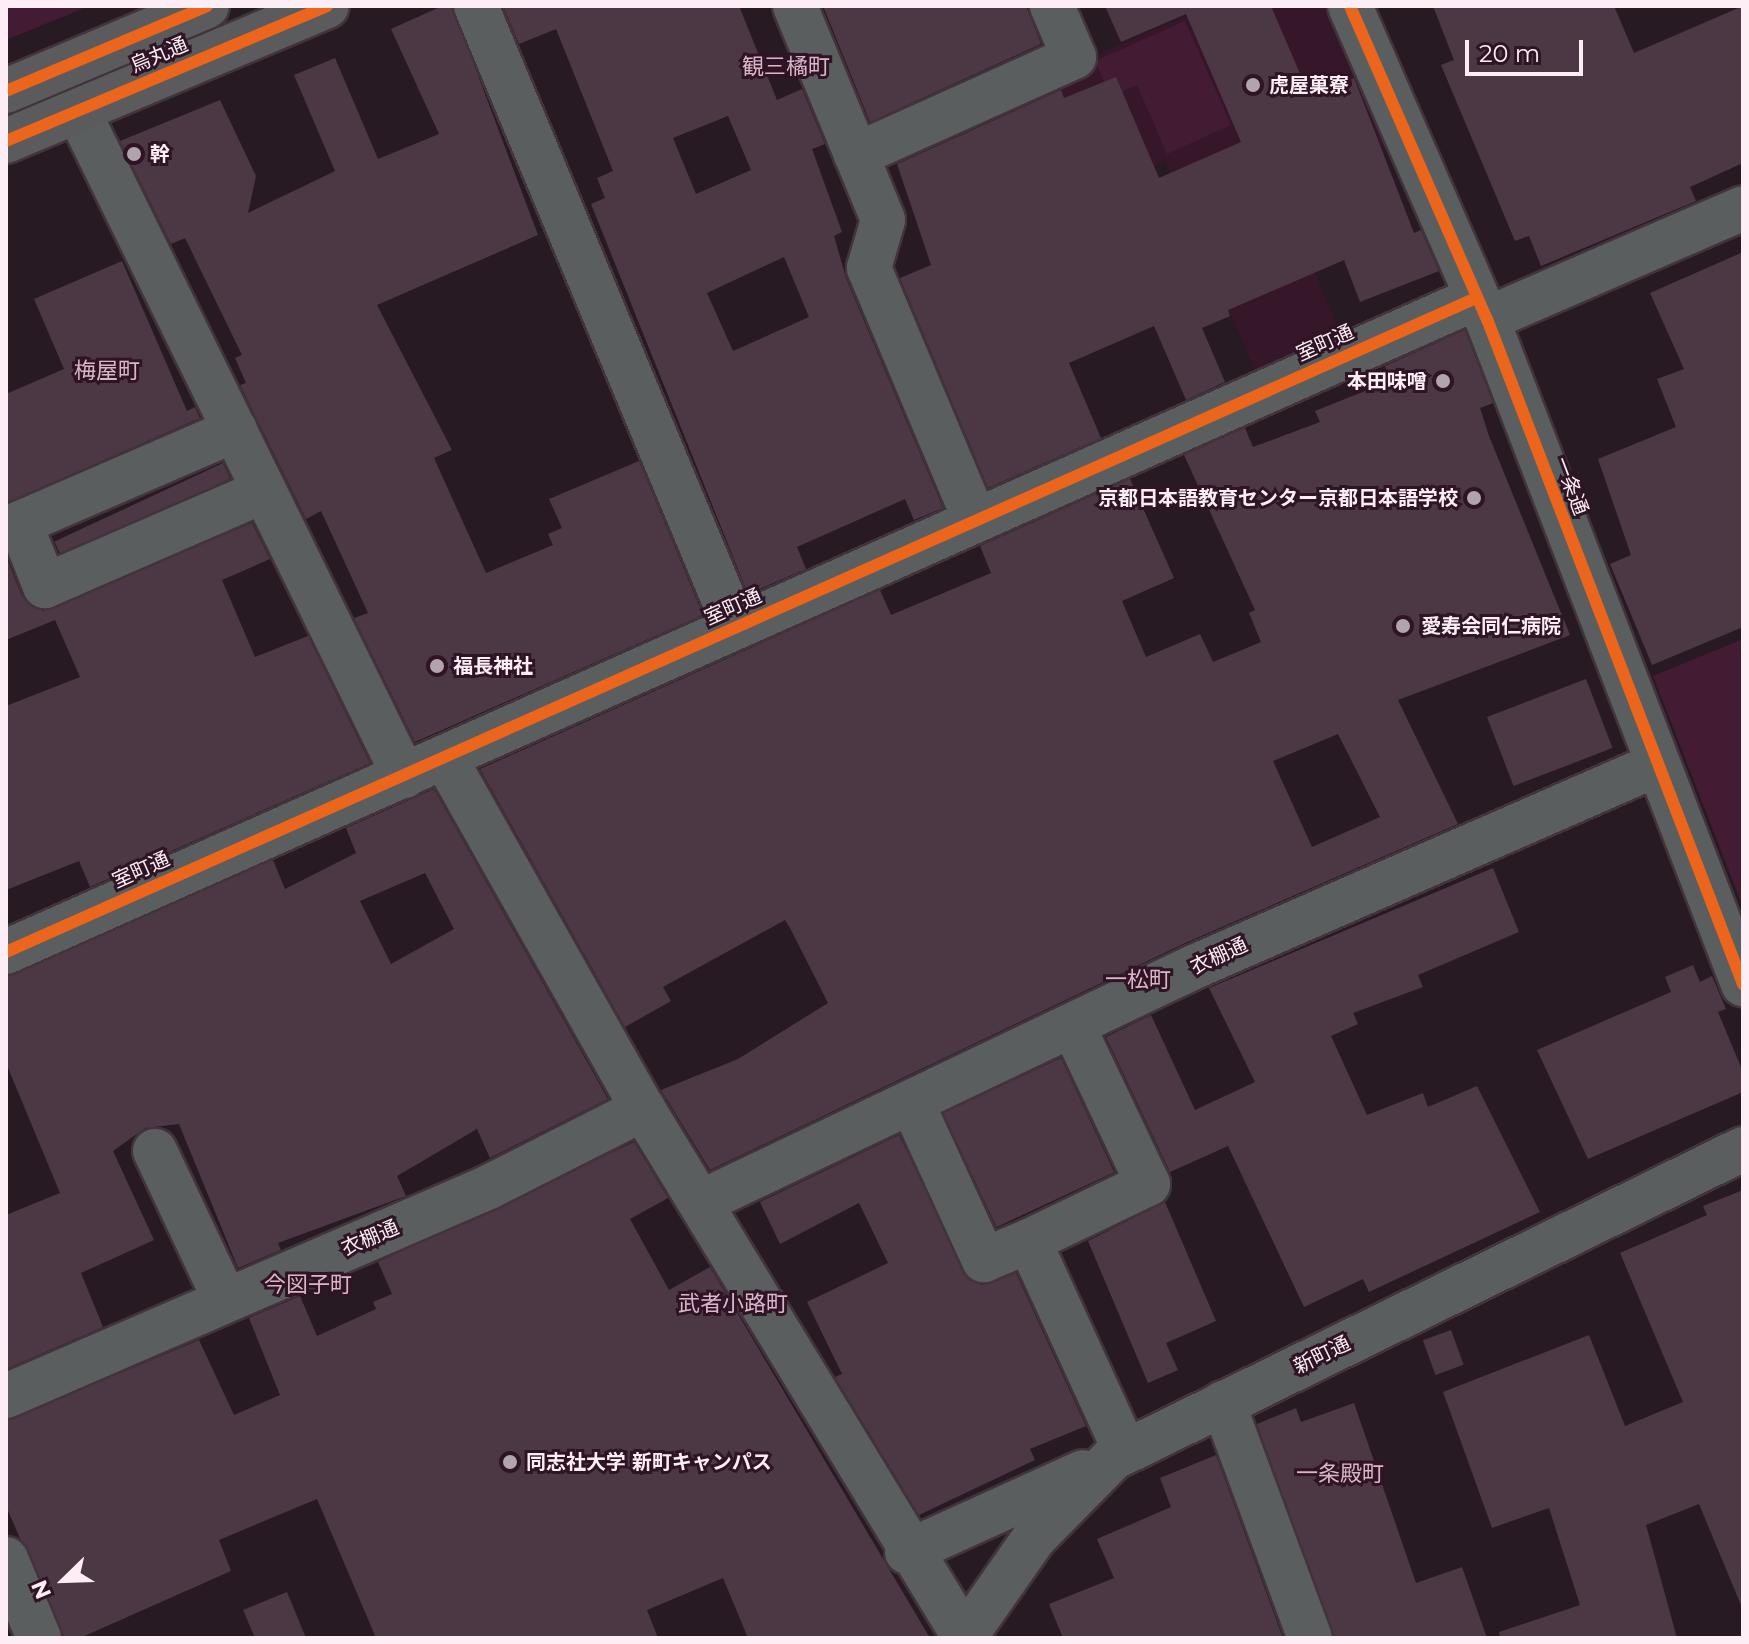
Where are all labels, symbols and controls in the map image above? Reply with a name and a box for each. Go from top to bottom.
scale bar [1469,24,1587,74]
street label: 烏丸通 [127,32,191,78]
text: 20 m [1479,39,1540,68]
district label: 観三橘町 [742,54,830,80]
place label: 虎屋菓寮 [1269,73,1349,97]
marker: 虎屋菓寮 [1244,76,1262,94]
place label: 幹 [150,142,170,166]
marker: 幹 [125,145,143,163]
street label: 室町通 [1293,320,1357,366]
district label: 梅屋町 [74,358,140,384]
place label: 本田味噌 [1347,369,1427,393]
marker: 本田味噌 [1434,372,1452,390]
street label: 一条通 [1549,454,1593,518]
place label: 京都日本語教育センター京都日本語学校 [1098,486,1458,510]
marker: 京都日本語教育センター京都日本語学校 [1465,489,1483,507]
street label: 室町通 [701,584,765,630]
place label: 愛寿会同仁病院 [1421,614,1561,638]
marker: 愛寿会同仁病院 [1392,615,1414,637]
place label: 福長神社 [453,654,533,678]
marker: 福長神社 [428,657,446,675]
street label: 室町通 [109,847,173,893]
street label: 衣棚通 [1187,932,1251,980]
district label: 一松町 [1105,967,1171,993]
street label: 衣棚通 [338,1215,402,1261]
district label: 今図子町 [264,1272,352,1298]
district label: 武者小路町 [678,1291,788,1317]
street label: 新町通 [1290,1331,1354,1379]
place label: 同志社大学 新町キャンパス [526,1450,772,1474]
marker: 同志社大学 新町キャンパス [501,1453,519,1471]
district label: 一条殿町 [1296,1461,1384,1487]
north arrow [24,1540,104,1620]
text: N [26,1576,57,1603]

